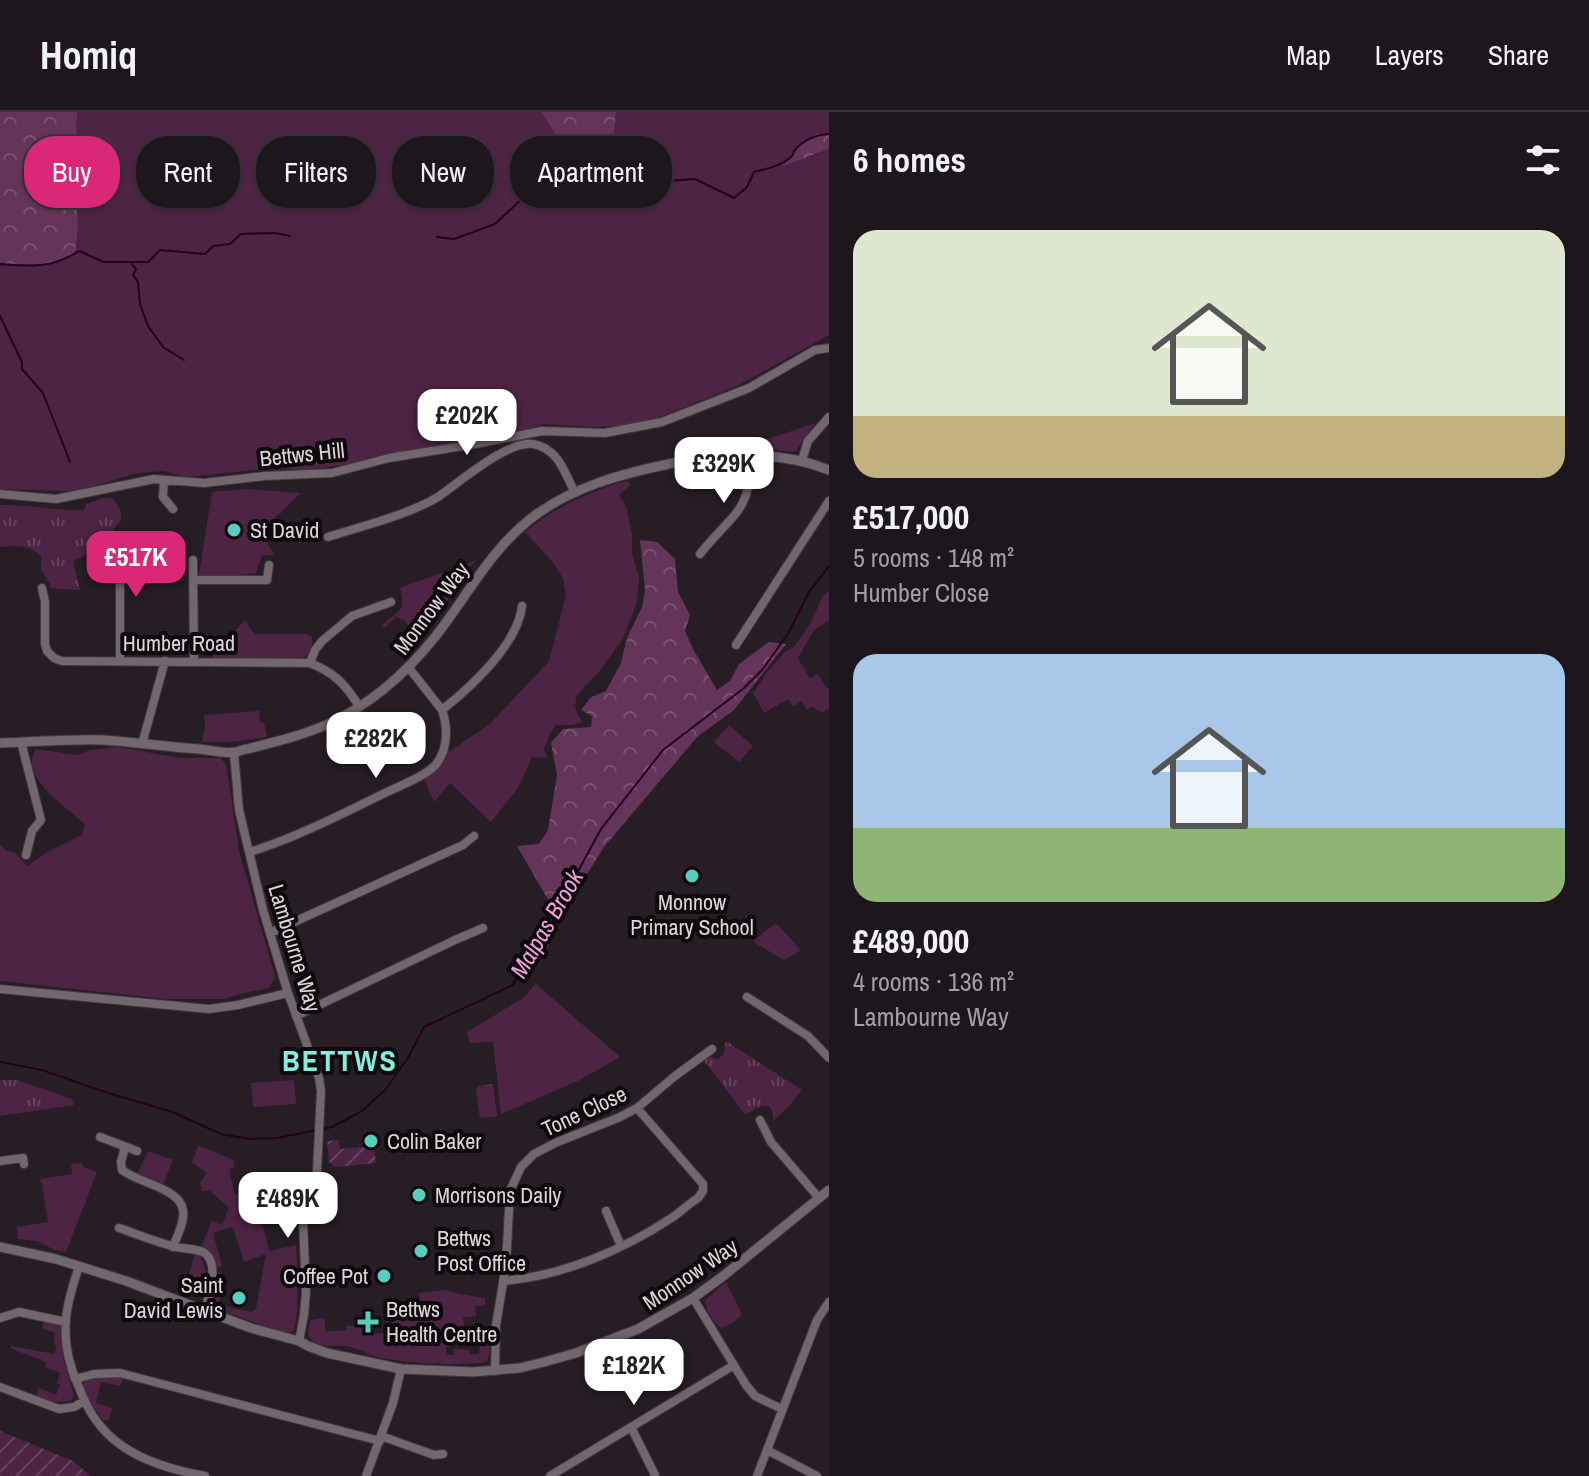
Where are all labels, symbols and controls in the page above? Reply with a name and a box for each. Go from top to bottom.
text: Homiq [40,30,137,81]
text: Map [1286,36,1331,74]
text: Layers [1375,36,1444,74]
text: Share [1488,36,1549,74]
chip: Buy [24,136,120,208]
chip: Rent [136,136,240,208]
chip: Filters [256,136,376,208]
chip: New [392,136,494,208]
chip: Apartment [510,136,672,208]
text: 6 homes [853,137,966,183]
icon: filters [1521,138,1565,182]
icon: home [1137,282,1281,426]
pin: £202K [411,389,523,457]
text: £202K [436,397,498,432]
street label: Bettws Hill [258,435,346,473]
pin: £329K [668,437,780,505]
text: £329K [693,445,755,480]
text: £517,000 [853,494,969,540]
place label: St David [250,515,319,545]
marker: St David [225,521,243,539]
pin: £517K [80,531,192,599]
text: £517K [105,539,167,574]
text: 5 rooms · 148 m² [853,540,1014,575]
street label: Monnow Way [386,556,476,660]
text: Humber Close [853,575,989,610]
street label: Humber Road [123,628,235,658]
icon: home [1137,706,1281,850]
pin: £282K [320,712,432,780]
text: £282K [345,720,407,755]
water label: Malpas Brook [502,862,591,984]
marker: Monnow Primary School [683,867,701,885]
street label: Lambourne Way [261,881,329,1015]
place label: Monnow Primary School [630,887,754,942]
text: £489,000 [853,918,969,964]
text: 4 rooms · 136 m² [853,964,1014,999]
text: Lambourne Way [853,999,1009,1034]
district label: BETTWS [282,1040,398,1080]
street label: Tone Close [537,1078,631,1144]
place label: Colin Baker [387,1126,481,1156]
marker: Colin Baker [362,1132,380,1150]
pin: £489K [232,1172,344,1240]
text: £489K [257,1180,319,1215]
place label: Morrisons Daily [435,1180,561,1210]
marker: Morrisons Daily [410,1186,428,1204]
place label: Bettws Post Office [437,1223,526,1278]
street label: Monnow Way [637,1231,743,1317]
marker: Bettws Post Office [412,1242,430,1260]
place label: Coffee Pot [283,1261,368,1291]
marker: Coffee Pot [375,1267,393,1285]
place label: Saint David Lewis [124,1270,223,1325]
marker: Saint David Lewis [230,1289,248,1307]
place label: Bettws Health Centre [386,1294,497,1349]
marker: Bettws Health Centre [357,1311,379,1333]
pin: £182K [578,1339,690,1407]
text: £182K [603,1347,665,1382]

